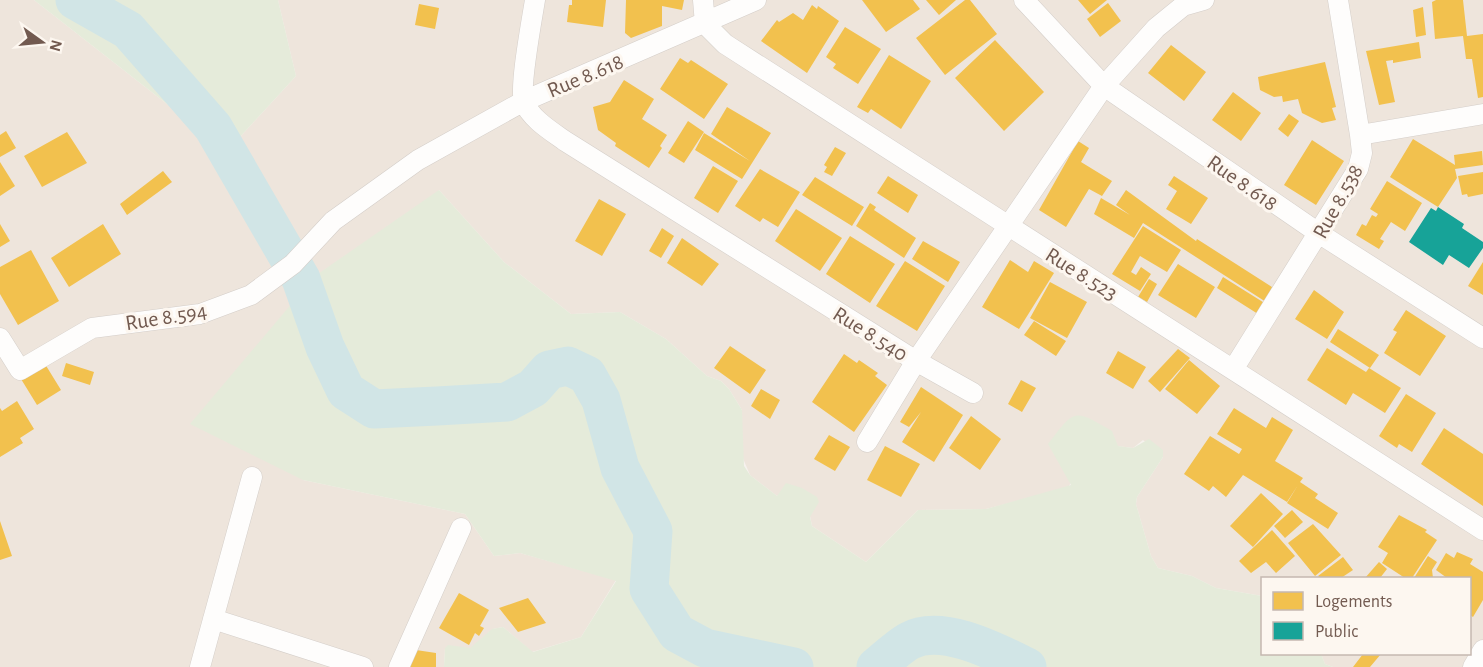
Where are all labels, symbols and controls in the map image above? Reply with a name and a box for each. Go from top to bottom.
north arrow [12,12,72,72]
text: N [46,38,65,53]
street label: Rue 8.618 [544,50,627,102]
street label: Rue 8.618 [1203,151,1282,215]
street label: Rue 8.538 [1309,161,1367,242]
street label: Rue 8.523 [1042,243,1121,305]
street label: Rue 8.594 [124,300,209,334]
street label: Rue 8.540 [829,302,912,365]
legend [1261,577,1471,655]
text: Logements [1315,593,1393,611]
text: Public [1315,623,1358,641]

